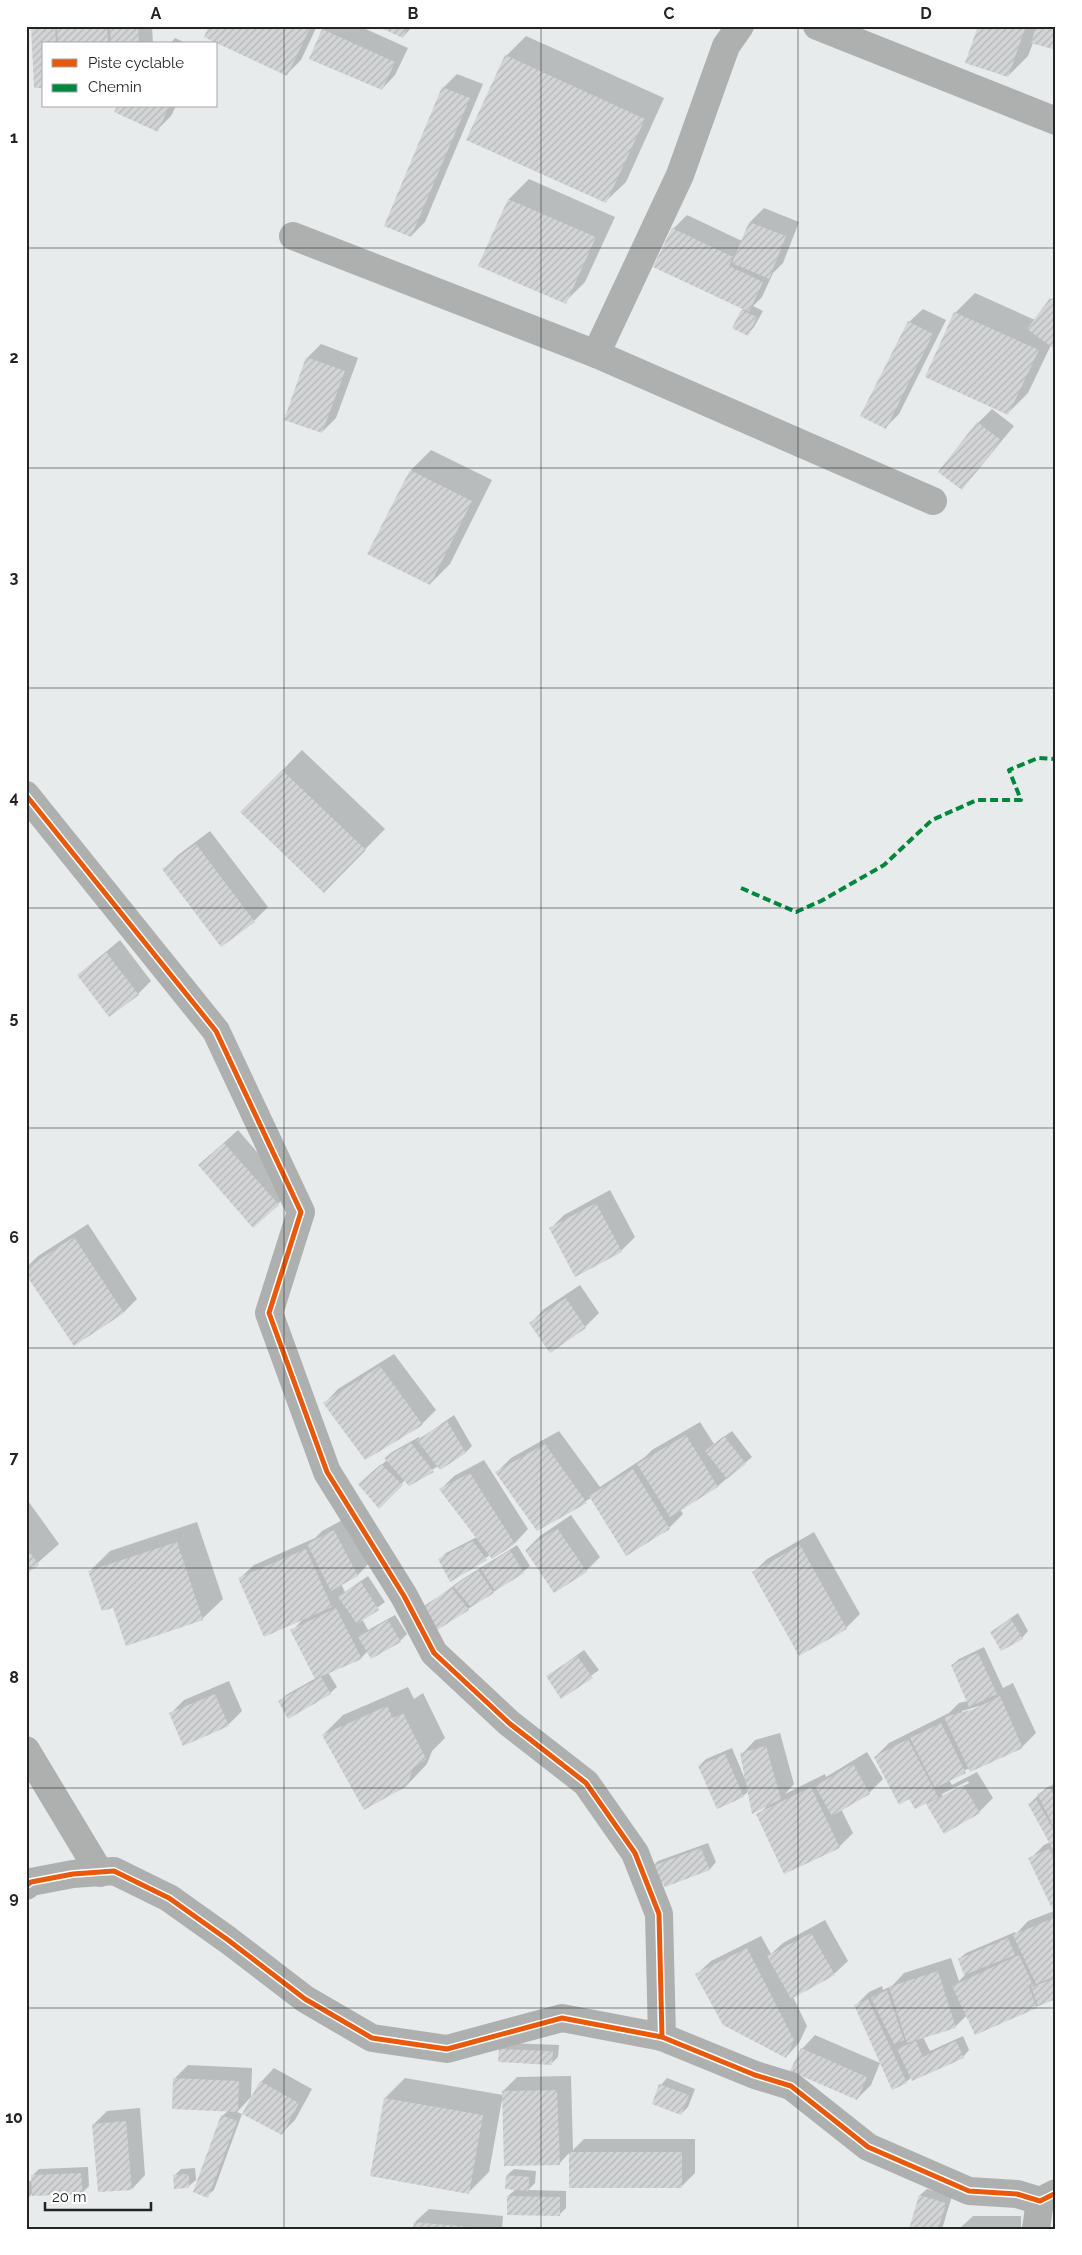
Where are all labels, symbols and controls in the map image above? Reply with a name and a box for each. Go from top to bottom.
text: A [151,4,162,23]
text: B [408,4,419,23]
text: C [664,4,675,23]
text: D [920,4,932,23]
legend [42,42,218,108]
text: Piste cyclable [88,54,184,72]
text: Chemin [88,78,142,96]
text: 1 [10,128,18,147]
text: 2 [9,348,19,367]
text: 3 [10,568,19,587]
text: 4 [9,788,19,807]
text: 5 [10,1008,19,1027]
text: 6 [9,1228,19,1247]
text: 7 [10,1448,19,1467]
text: 8 [9,1668,19,1687]
text: 9 [9,1888,19,1907]
text: 10 [5,2108,23,2127]
scale bar [45,2180,151,2212]
text: 20 m [52,2188,87,2206]

